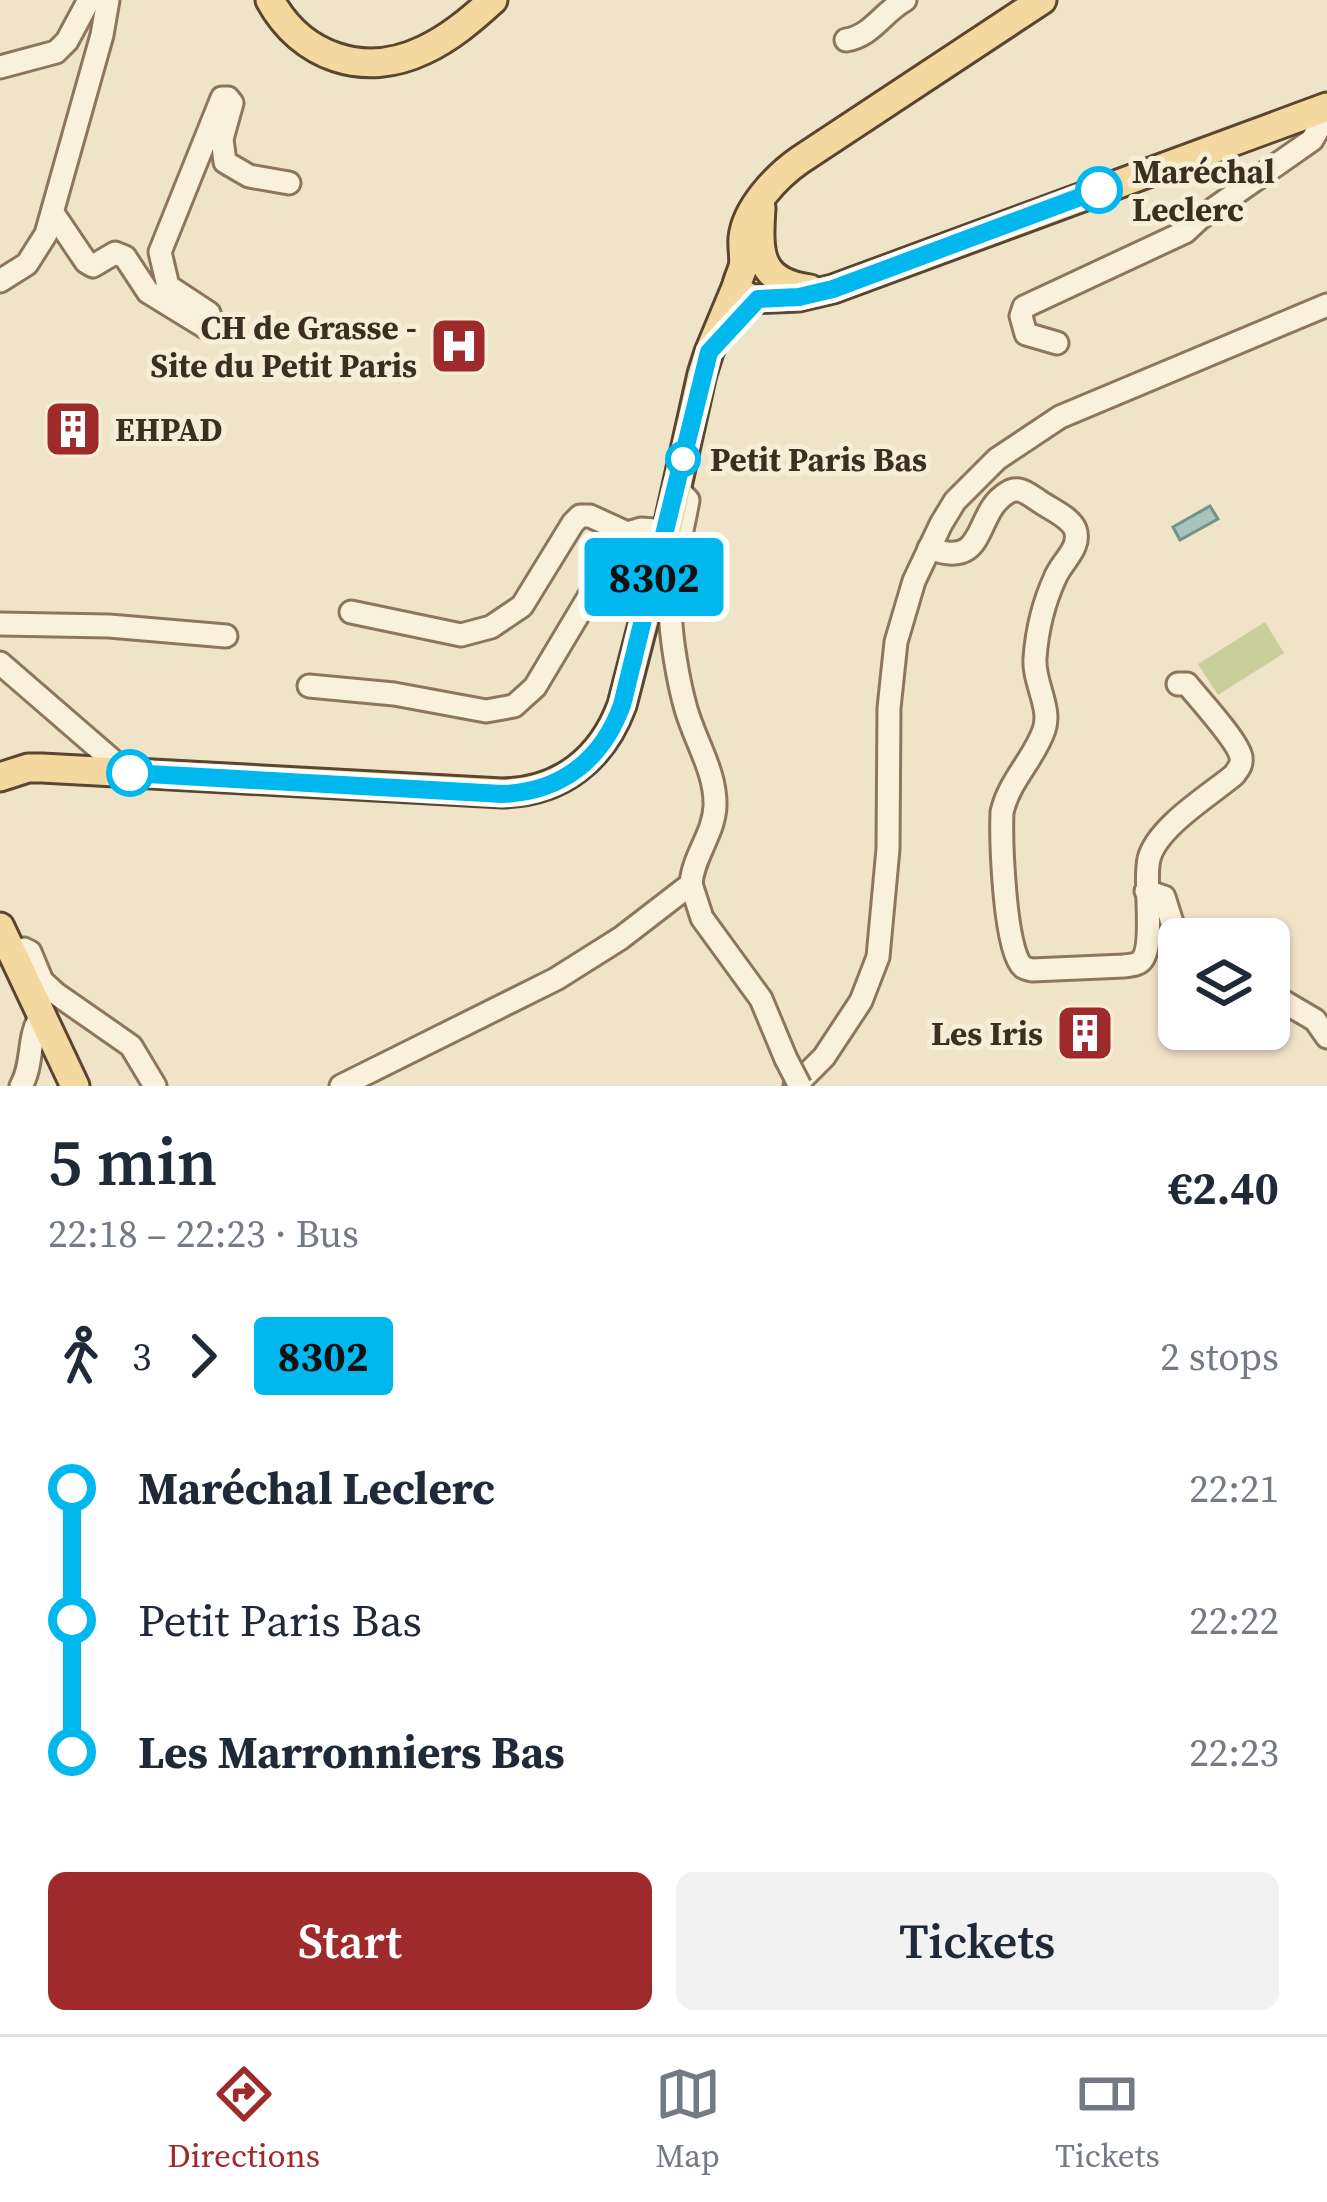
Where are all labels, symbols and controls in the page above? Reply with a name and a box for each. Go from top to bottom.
place label: Maréchal Leclerc [1132,149,1275,232]
marker: Maréchal Leclerc [1077,168,1121,212]
place label: CH de Grasse - Site du Petit Paris [150,305,417,388]
hospital icon: CH de Grasse - Site du Petit Paris [428,315,490,377]
building icon: EHPAD [42,398,104,460]
place label: EHPAD [115,407,223,452]
place label: Petit Paris Bas [710,437,927,482]
marker: Petit Paris Bas [667,443,699,475]
line badge: 8302 [570,538,738,616]
text: 8302 [608,548,700,606]
unlabelled marker [108,751,152,795]
map controls [1158,918,1290,1050]
button: layers [1158,918,1290,1050]
building icon: Les Iris [1054,1002,1116,1064]
place label: Les Iris [931,1011,1043,1056]
text: 5 min [48,1117,217,1207]
text: €2.40 [1168,1157,1279,1219]
text: 22:18 – 22:23 · Bus [48,1207,359,1260]
icon: walk [48,1323,114,1389]
icon: forward [170,1323,236,1389]
text: 8302 [278,1327,369,1385]
text: 3 [132,1330,152,1383]
text: 2 stops [1160,1330,1279,1383]
text: Maréchal Leclerc [138,1457,495,1519]
text: 22:21 [1189,1462,1279,1515]
text: Petit Paris Bas [138,1589,422,1651]
text: 22:22 [1189,1594,1279,1647]
text: Les Marronniers Bas [138,1721,565,1783]
text: 22:23 [1189,1726,1279,1779]
button: Start [48,1872,652,2010]
button: Tickets [676,1872,1279,2010]
tab: Directions [167,2061,320,2178]
tab: Map [655,2061,721,2178]
tab: Tickets [1055,2061,1160,2178]

